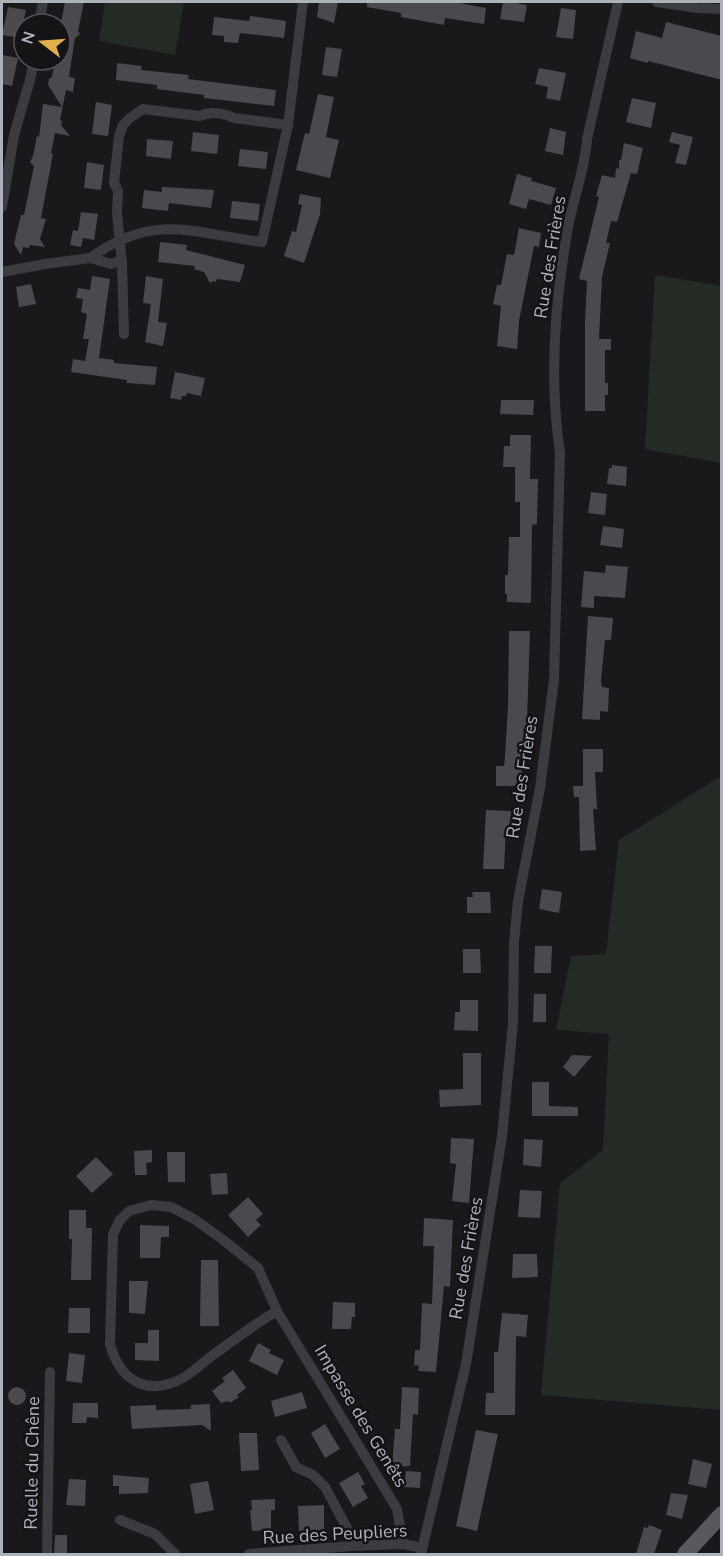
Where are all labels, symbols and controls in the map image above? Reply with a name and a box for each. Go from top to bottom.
north arrow [12,12,72,72]
text: N [16,29,41,47]
street label: Rue des Frières [528,194,572,320]
street label: Rue des Frières [500,714,544,840]
street label: Rue des Frières [443,1195,489,1321]
street label: Impasse des Genêts [309,1340,413,1492]
street label: Ruelle du Chêne [19,1396,45,1530]
street label: Rue des Peupliers [262,1518,408,1550]

